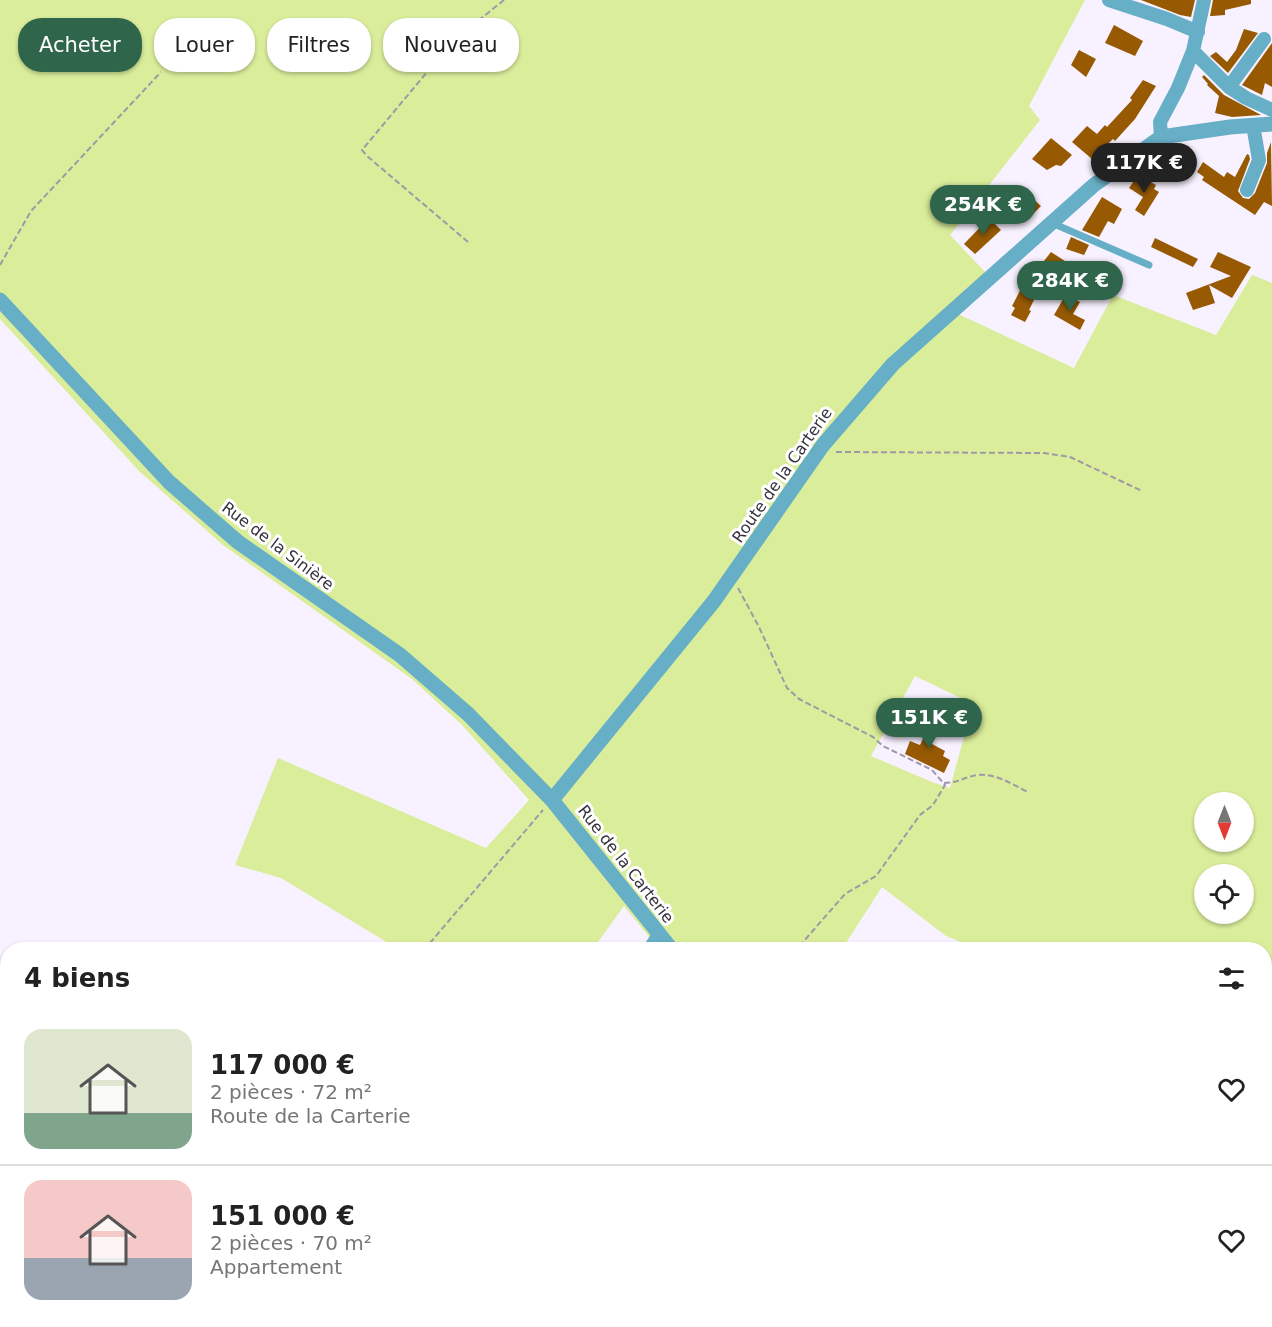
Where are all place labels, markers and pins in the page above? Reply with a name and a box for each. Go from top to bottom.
pin: 117K € [1095,143,1193,194]
pin: 254K € [934,185,1032,236]
pin: 284K € [1021,261,1119,312]
pin: 151K € [880,698,978,749]

